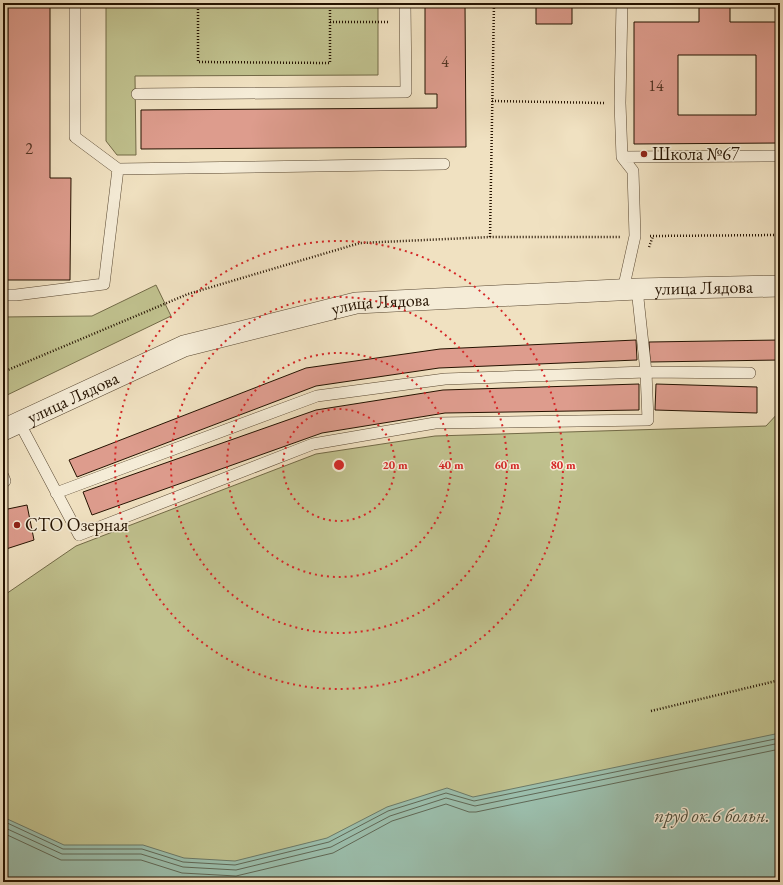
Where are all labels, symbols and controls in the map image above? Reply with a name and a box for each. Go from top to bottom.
house number: 4 [441,51,449,72]
house number: 14 [648,75,664,96]
house number: 2 [25,138,33,159]
place label: Школа №67 [652,142,740,165]
marker: Школа №67 [639,149,649,159]
street label: улица Лядова [654,275,754,300]
street label: улица Лядова [329,287,431,320]
street label: улица Лядова [23,366,123,428]
text: 20 m [382,457,408,473]
text: 40 m [438,457,464,473]
text: 60 m [494,457,520,473]
text: 80 m [550,457,576,473]
centre of rings [332,458,346,472]
place label: СТО Озерная [25,513,128,536]
marker: СТО Озерная [12,520,22,530]
water label: пруд ок.6 больн. [654,803,770,828]

